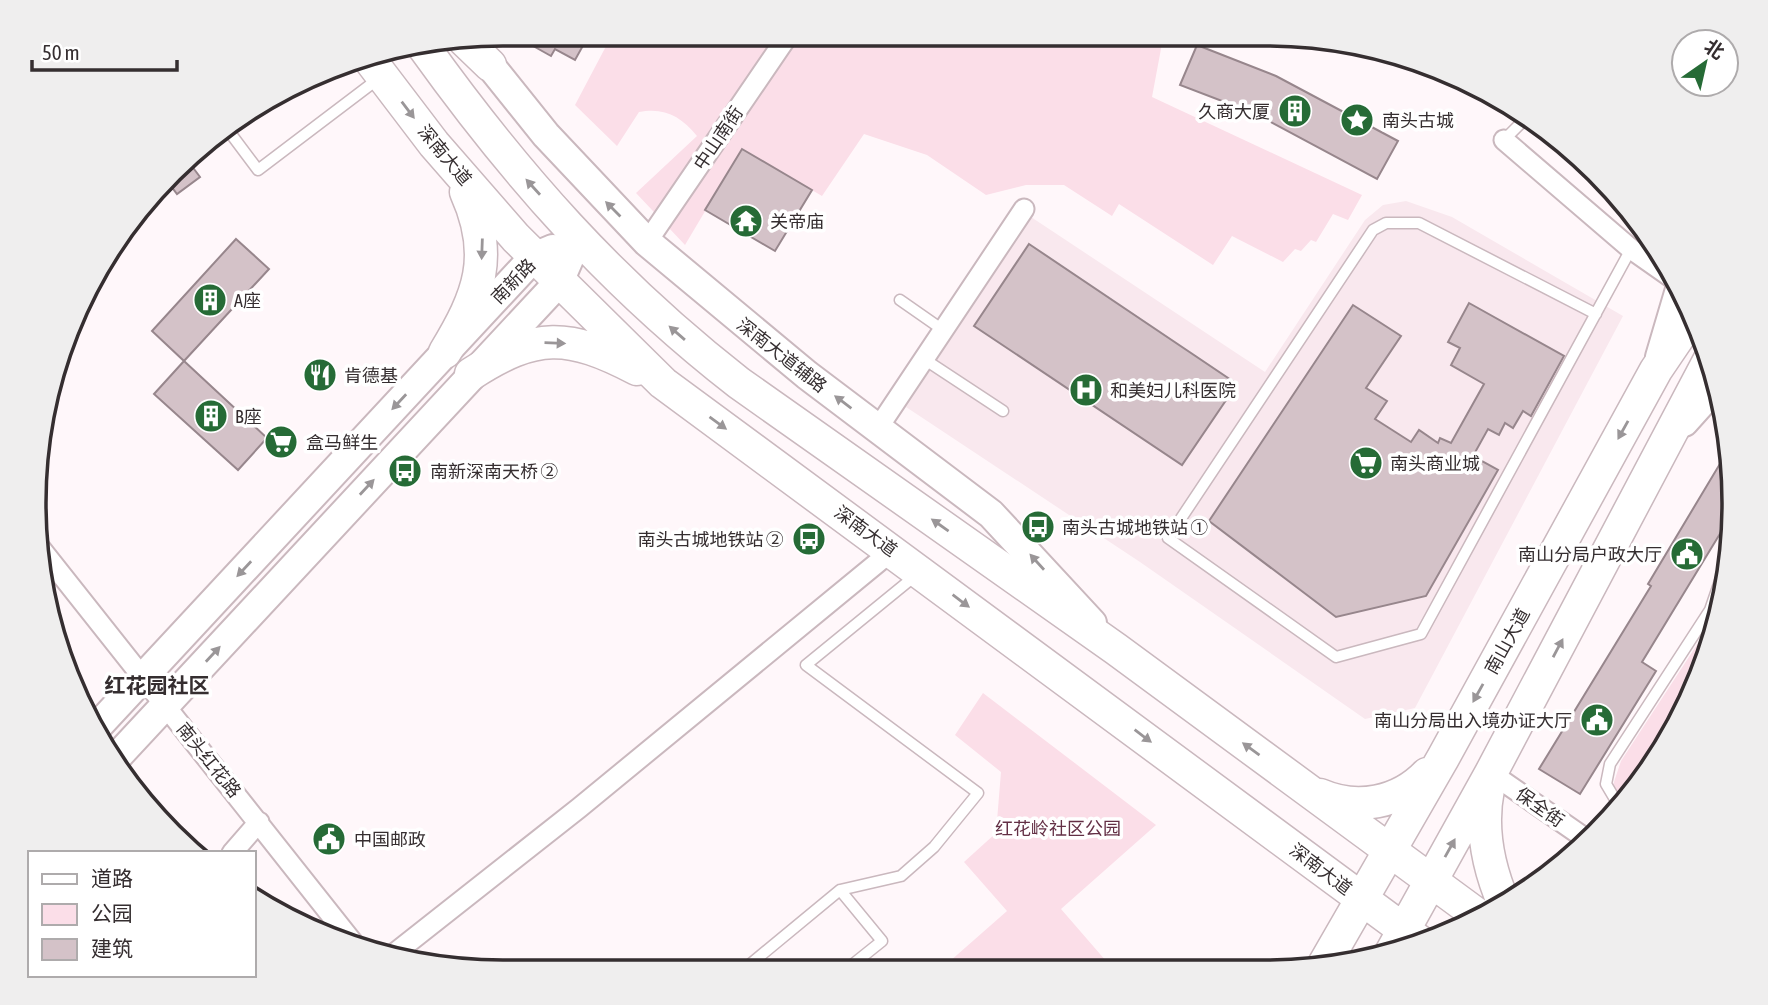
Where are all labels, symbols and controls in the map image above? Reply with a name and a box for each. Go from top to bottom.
scale bar [32,28,177,72]
north arrow [1670,28,1740,98]
text: 北 [1700,34,1729,63]
text: 50 m [42,40,80,64]
building icon: 久商大厦 [1276,92,1314,130]
one-way arrow [401,101,415,119]
place label: 久商大厦 [1198,101,1270,122]
place icon: 南头古城 [1338,101,1376,139]
street label: 中山南街 [689,102,747,174]
place label: 南头古城 [1382,110,1454,131]
street label: 深南大道 [414,121,476,189]
one-way arrow [525,178,541,196]
one-way arrow [605,200,622,217]
temple icon: 关帝庙 [727,202,765,240]
place label: 关帝庙 [770,211,824,232]
one-way arrow [476,238,487,260]
street label: 南新路 [487,254,539,308]
building icon: A座 [191,281,229,319]
place label: A座 [234,290,261,311]
street label: 深南大道辅路 [733,313,831,397]
one-way arrow [668,325,686,341]
one-way arrow [545,337,567,348]
restaurant icon: 肯德基 [301,356,339,394]
place label: 肯德基 [344,365,398,386]
hospital icon: 和美妇儿科医院 [1067,371,1105,409]
place label: 和美妇儿科医院 [1110,380,1236,401]
one-way arrow [391,393,407,410]
one-way arrow [834,395,853,409]
building icon: B座 [192,397,230,435]
place label: B座 [235,406,262,427]
one-way arrow [709,416,727,430]
one-way arrow [1617,420,1629,439]
supermarket icon: 盒马鲜生 [262,423,300,461]
place label: 盒马鲜生 [306,432,378,453]
supermarket icon: 南头商业城 [1347,444,1385,482]
bus stop icon: 南新深南天桥 ② [386,452,424,490]
place label: 南头商业城 [1390,453,1480,474]
place label: 南新深南天桥 ② [430,461,558,482]
one-way arrow [359,479,375,496]
street label: 深南大道 [831,501,901,561]
bus stop icon: 南头古城地铁站 ① [1019,508,1057,546]
place label: 南头古城地铁站 ① [1062,517,1208,538]
one-way arrow [931,518,949,532]
bus stop icon: 南头古城地铁站 ② [790,520,828,558]
place label: 南头古城地铁站 ② [638,529,784,550]
public building icon: 南山分局户政大厅 [1668,535,1706,573]
place label: 南山分局户政大厅 [1518,544,1662,565]
one-way arrow [1029,553,1045,571]
one-way arrow [236,560,252,578]
one-way arrow [952,593,970,607]
street label: 南山大道 [1480,604,1534,678]
one-way arrow [1552,638,1564,658]
one-way arrow [205,645,221,663]
district label: 红花园社区 [105,673,210,697]
one-way arrow [1472,684,1484,703]
public building icon: 南山分局出入境办证大厅 [1578,701,1616,739]
place label: 南山分局出入境办证大厅 [1374,710,1572,731]
street label: 南头红花路 [173,718,245,802]
one-way arrow [1134,729,1153,743]
one-way arrow [1242,742,1260,756]
street label: 保全街 [1512,783,1568,831]
park label: 红花岭社区公园 [995,818,1121,839]
public building icon: 中国邮政 [310,820,348,858]
place label: 中国邮政 [354,829,426,850]
one-way arrow [1444,838,1456,858]
street label: 深南大道 [1286,839,1356,899]
legend [28,851,256,977]
text: 道路 [91,866,133,890]
text: 公园 [91,901,133,925]
text: 建筑 [91,936,133,960]

